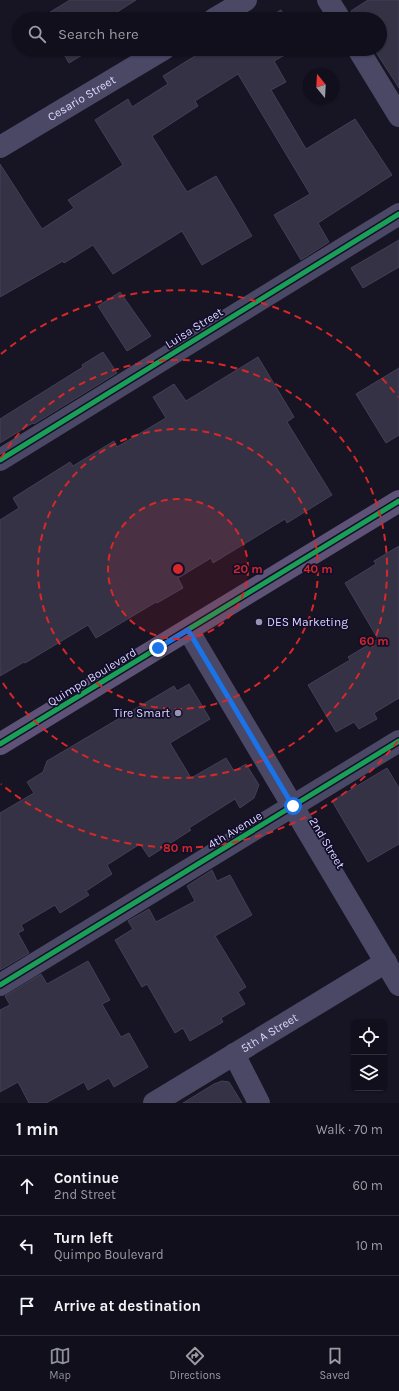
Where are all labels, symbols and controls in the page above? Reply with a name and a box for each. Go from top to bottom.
search box [12,12,387,56]
icon: search [26,23,48,45]
text: Search here [58,25,139,43]
north arrow [303,68,339,104]
street label: Cesario Street [45,72,119,124]
street label: Luisa Street [163,305,226,351]
centre of rings [171,562,185,576]
text: 20 m [233,562,263,576]
text: 40 m [303,562,333,576]
place label: DES Marketing [267,615,348,629]
marker: DES Marketing [254,617,264,627]
text: 60 m [359,634,389,648]
route end [149,639,167,657]
street label: Quimpo Boulevard [45,645,139,709]
place label: Tire Smart [113,706,170,720]
marker: Tire Smart [173,708,183,718]
route start [284,797,302,815]
street label: 4th Avenue [205,808,265,852]
street label: 2nd Street [306,815,348,871]
text: 80 m [163,841,193,855]
street label: 5th A Street [238,1010,301,1056]
map controls [351,1019,387,1091]
button: locate [351,1019,387,1055]
button: layers [351,1055,387,1091]
text: 1 min [16,1119,59,1139]
text: Walk · 70 m [316,1122,383,1137]
text: Continue [54,1169,119,1187]
icon: ahead [16,1175,38,1197]
text: 60 m [353,1178,383,1193]
text: 2nd Street [54,1187,116,1202]
text: Turn left [54,1229,113,1247]
icon: left [16,1235,38,1257]
text: 10 m [356,1238,383,1253]
text: Quimpo Boulevard [54,1247,164,1262]
icon: arrive [16,1295,38,1317]
text: Arrive at destination [54,1297,201,1315]
tab: Map [49,1345,71,1382]
tab: Directions [169,1345,221,1382]
tab: Saved [319,1345,350,1382]

